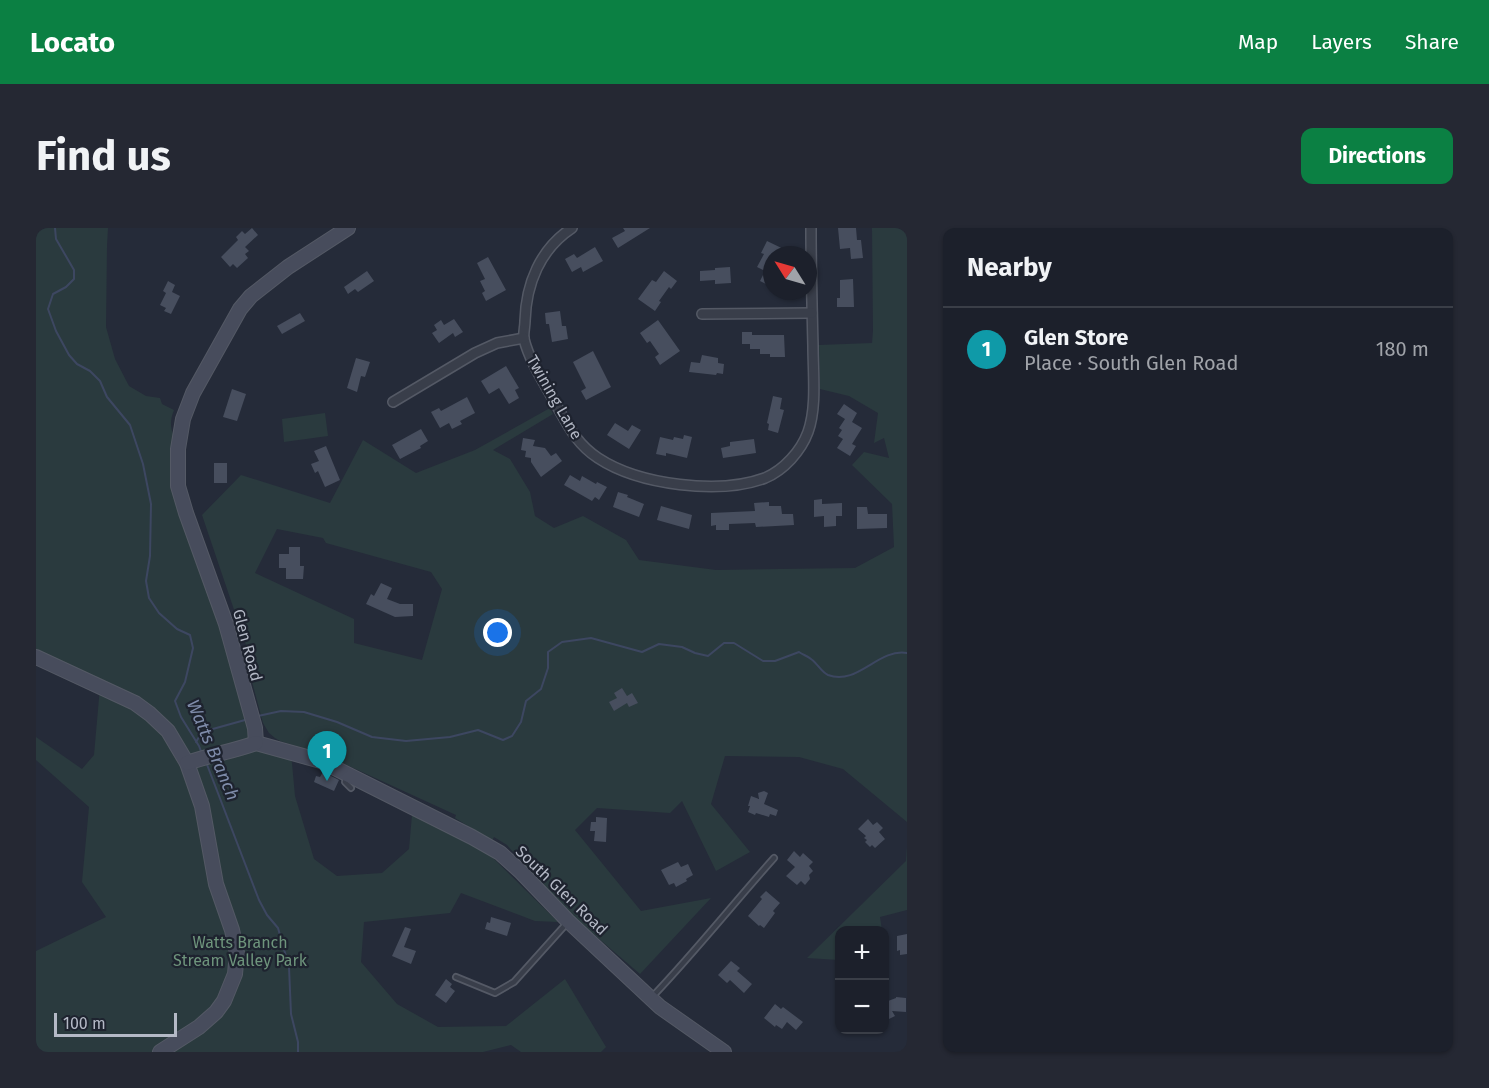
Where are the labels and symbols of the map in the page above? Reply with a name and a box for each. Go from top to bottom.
north arrow [763,246,817,300]
street label: Twining Lane [523,352,586,443]
street label: Glen Road [229,607,266,683]
your location [483,618,512,647]
water label: Watts Branch [182,696,244,804]
pin: 1 [308,732,346,781]
street label: South Glen Road [512,842,612,939]
park label: Watts Branch Stream Valley Park [173,933,308,970]
scale bar [54,1010,177,1038]

